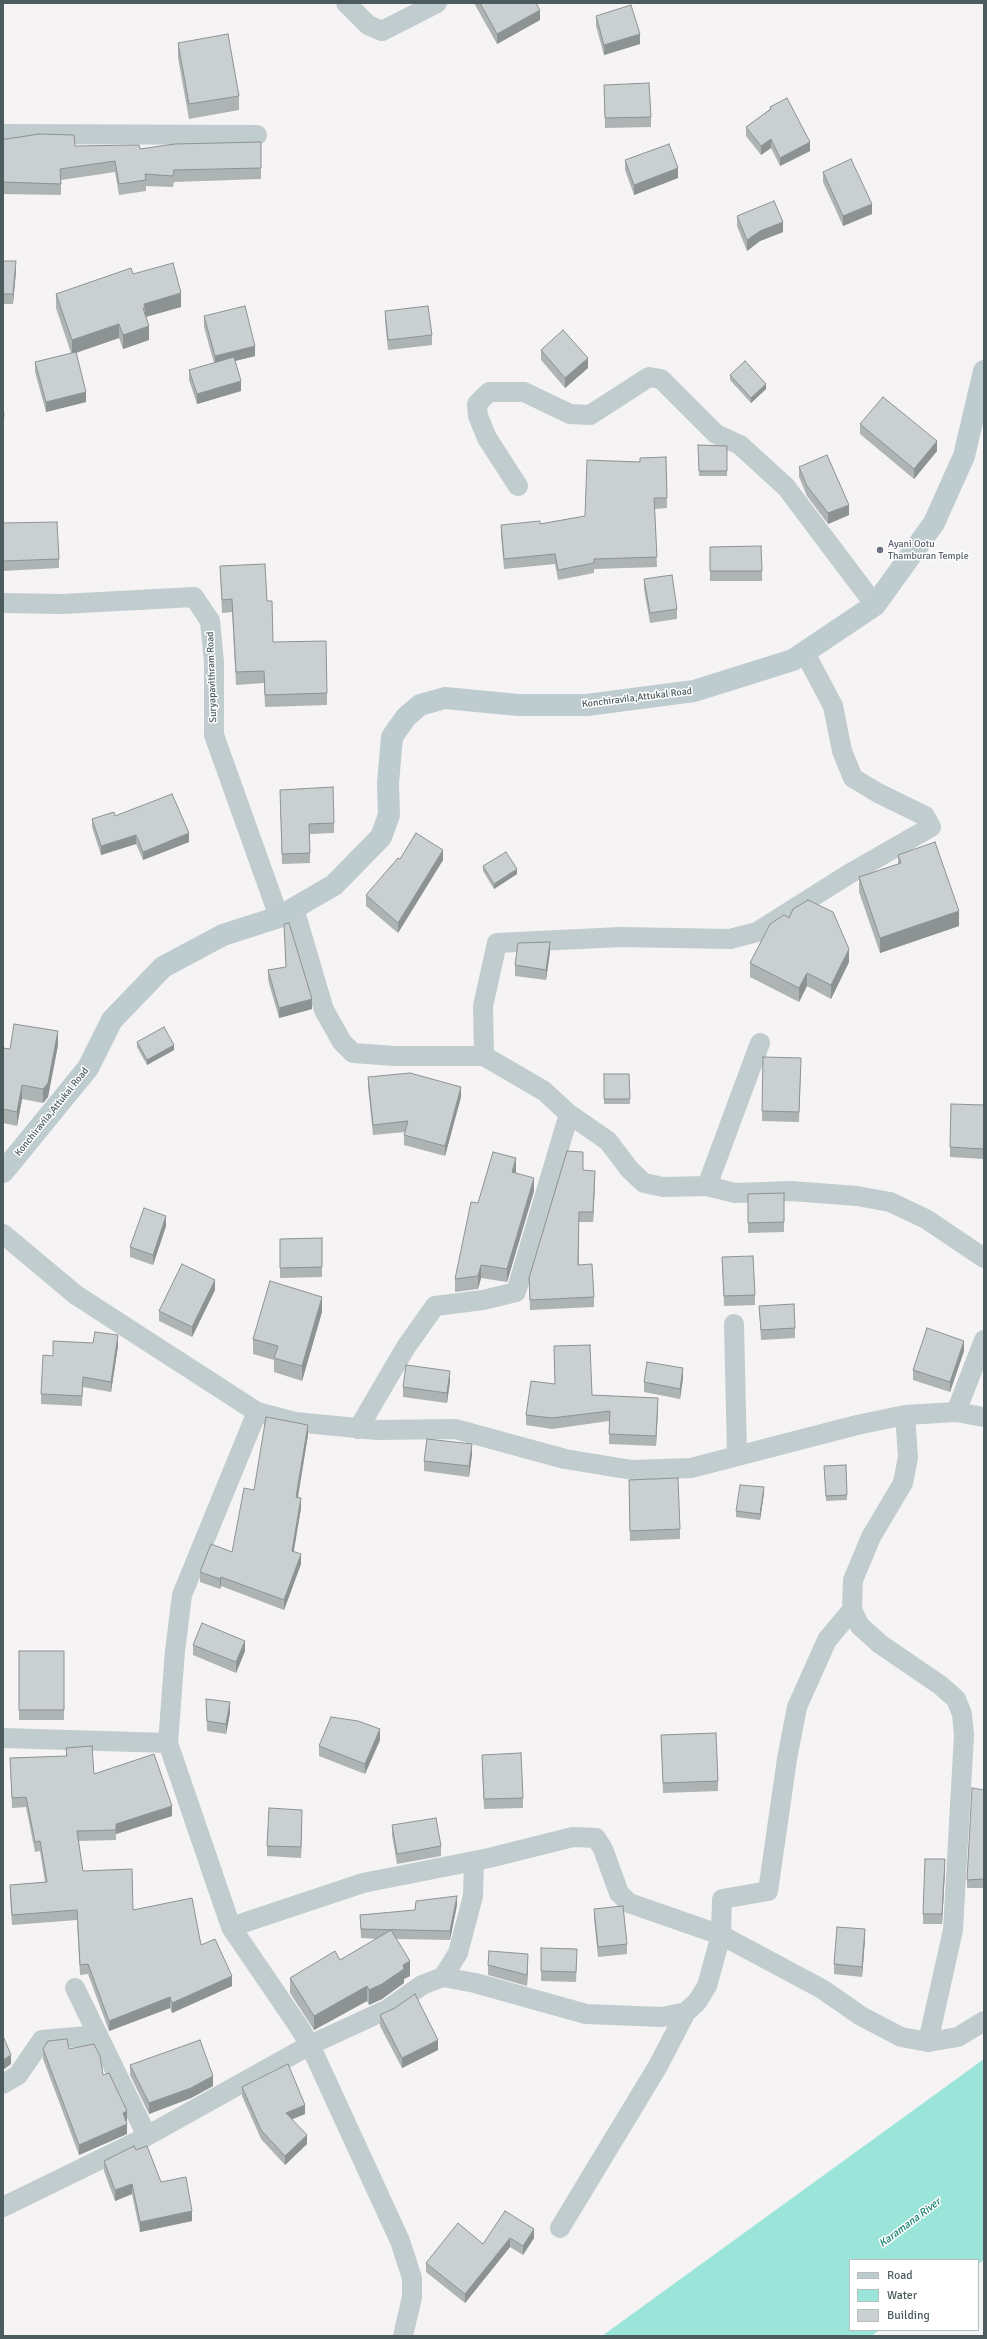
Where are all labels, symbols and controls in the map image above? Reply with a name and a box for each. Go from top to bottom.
place label: Ayani Ootu Thamburan Temple [888,538,969,562]
marker: Ayani Ootu Thamburan Temple [875,545,885,555]
street label: Suryapavithram Road [204,631,220,723]
street label: Konchiravila,Attukal Road [581,685,693,711]
street label: Konchiravila,Attukal Road [12,1065,92,1159]
water label: Karamana River [877,2195,943,2251]
legend [849,2259,979,2331]
text: Road [887,2268,913,2283]
text: Water [887,2288,917,2303]
text: Building [887,2308,930,2323]

